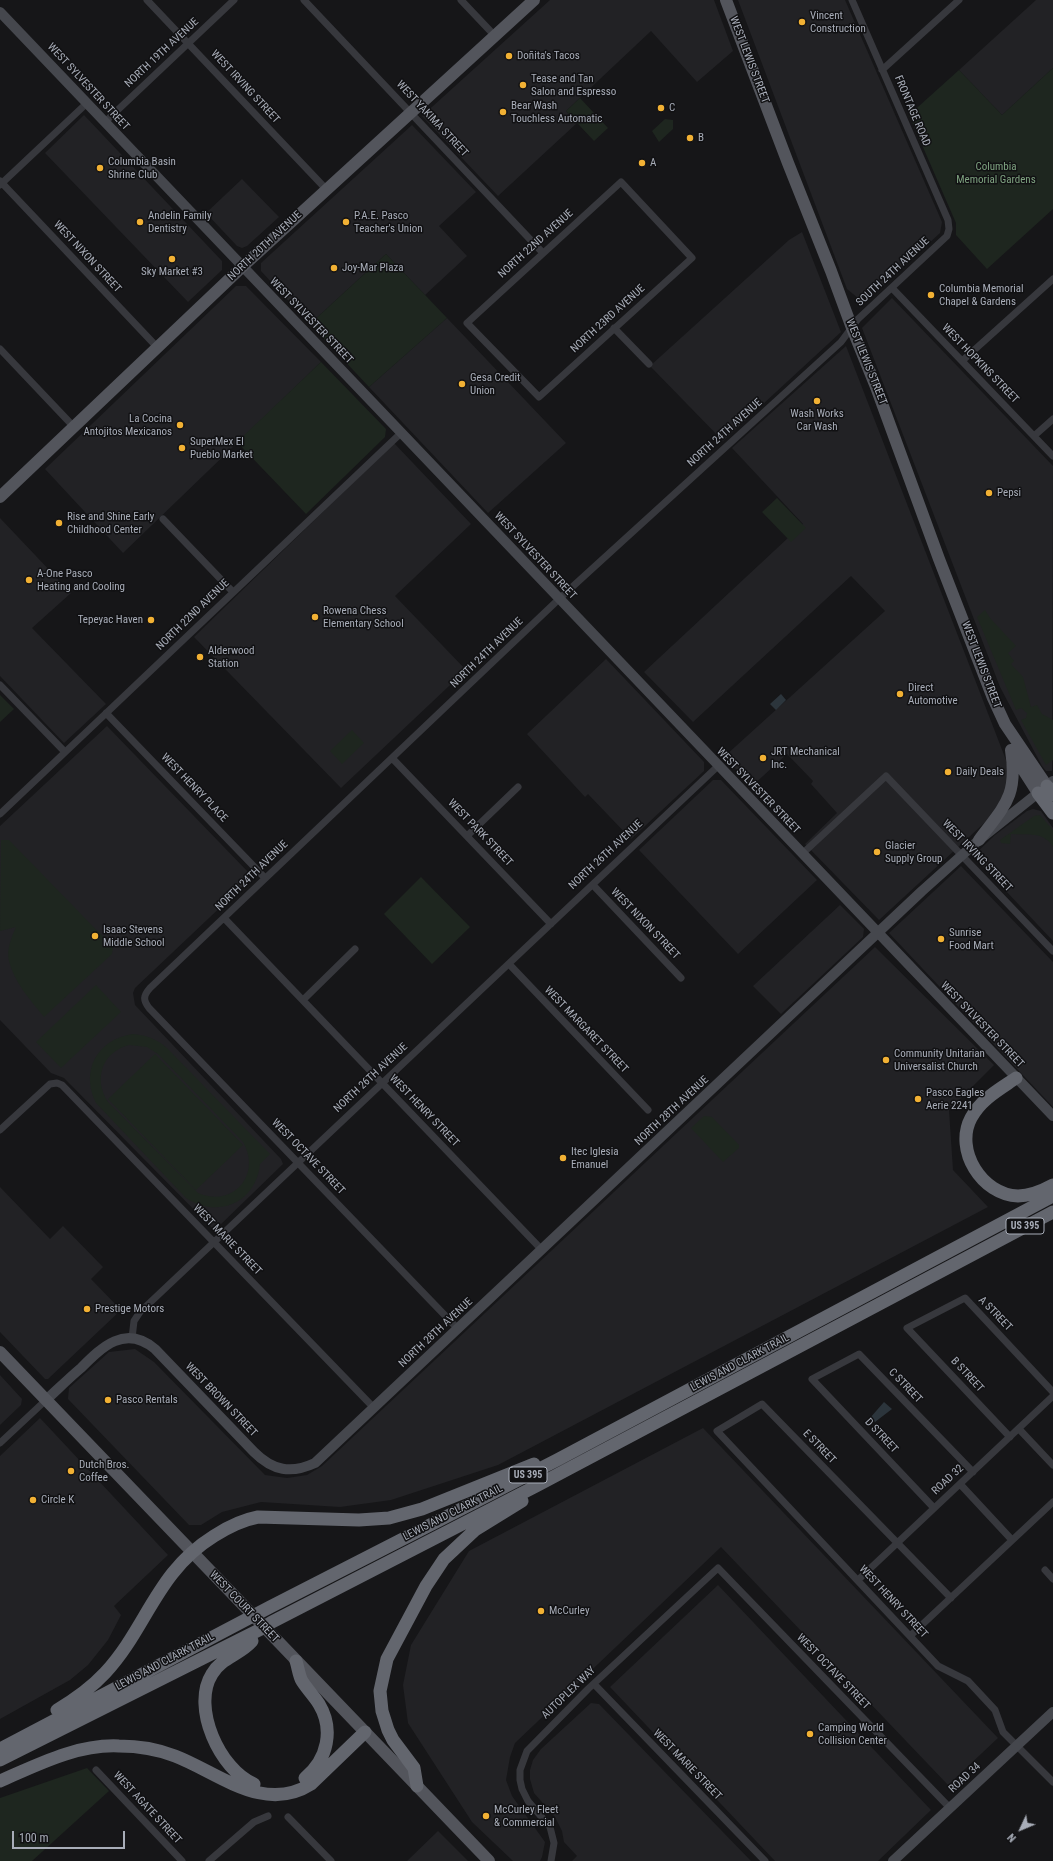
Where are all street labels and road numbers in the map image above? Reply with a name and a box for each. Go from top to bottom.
street label: WEST LEWIS STREET [726,15,772,105]
street label: NORTH 19TH AVENUE [122,16,202,90]
street label: WEST SYLVESTER STREET [44,41,132,133]
street label: WEST IRVING STREET [208,48,282,126]
street label: FRONTAGE ROAD [891,74,933,148]
street label: WEST YAKIMA STREET [393,78,471,160]
street label: NORTH 22ND AVENUE [496,207,576,281]
street label: NORTH 20TH AVENUE [225,209,305,283]
street label: WEST NIXON STREET [50,218,124,296]
street label: SOUTH 24TH AVENUE [854,235,932,309]
street label: WEST SYLVESTER STREET [266,275,356,367]
street label: NORTH 23RD AVENUE [568,282,648,356]
street label: WEST LEWIS STREET [843,317,889,407]
street label: WEST HOPKINS STREET [939,322,1021,406]
street label: NORTH 24TH AVENUE [685,396,765,470]
street label: WEST SYLVESTER STREET [491,510,579,602]
street label: NORTH 22ND AVENUE [154,577,232,653]
street label: NORTH 24TH AVENUE [448,615,526,691]
street label: WEST LEWIS STREET [958,620,1004,710]
street label: WEST SYLVESTER STREET [713,745,803,837]
street label: WEST HENRY PLACE [158,751,230,825]
street label: WEST PARK STREET [445,797,515,869]
street label: WEST IRVING STREET [939,817,1015,895]
street label: NORTH 26TH AVENUE [566,818,646,892]
street label: NORTH 24TH AVENUE [213,838,291,914]
street label: WEST NIXON STREET [608,886,682,962]
street label: WEST SYLVESTER STREET [937,979,1027,1071]
street label: WEST MARGARET STREET [541,984,631,1076]
street label: NORTH 26TH AVENUE [331,1041,411,1115]
street label: WEST HENRY STREET [386,1072,462,1150]
street label: NORTH 28TH AVENUE [632,1074,712,1148]
street label: WEST OCTAVE STREET [269,1116,347,1198]
street label: WEST MARIE STREET [190,1202,264,1278]
road number: US 395 [1006,1218,1044,1234]
street label: A STREET [975,1294,1015,1334]
street label: NORTH 28TH AVENUE [396,1296,476,1370]
street label: LEWIS AND CLARK TRAIL [688,1331,792,1395]
street label: B STREET [948,1355,986,1395]
street label: WEST BROWN STREET [182,1360,260,1440]
street label: C STREET [885,1366,925,1406]
street label: D STREET [862,1416,900,1456]
street label: E STREET [800,1427,838,1467]
street label: ROAD 32 [929,1462,967,1498]
road number: US 395 [509,1467,547,1483]
street label: LEWIS AND CLARK TRAIL [401,1482,505,1544]
street label: WEST HENRY STREET [856,1563,930,1641]
street label: WEST COURT STREET [206,1568,282,1646]
street label: LEWIS AND CLARK TRAIL [113,1630,217,1694]
street label: WEST OCTAVE STREET [794,1631,872,1713]
street label: AUTOPLEX WAY [539,1664,599,1722]
street label: WEST MARIE STREET [650,1727,724,1803]
street label: ROAD 34 [946,1760,984,1796]
street label: WEST AGATE STREET [110,1769,184,1847]

